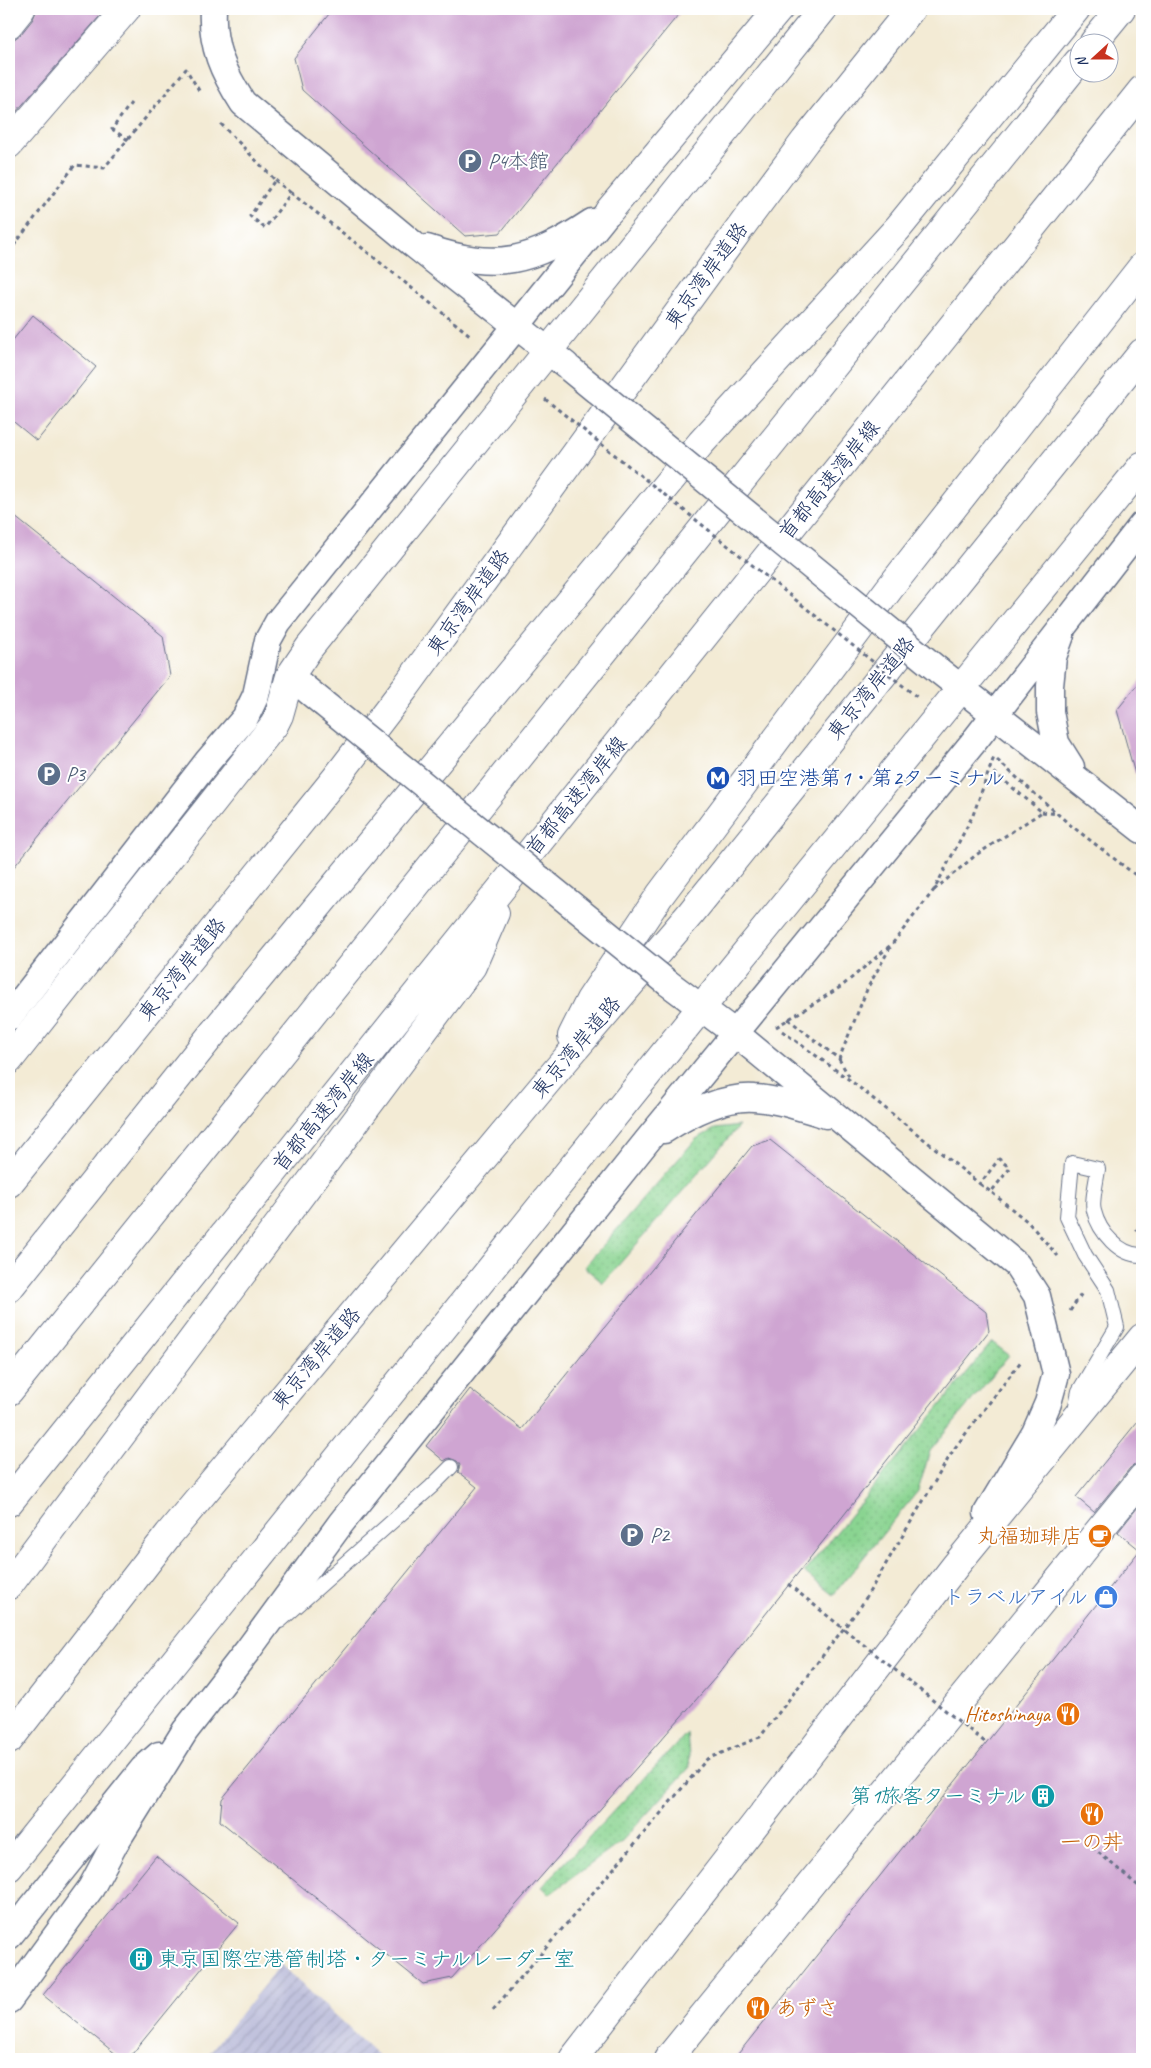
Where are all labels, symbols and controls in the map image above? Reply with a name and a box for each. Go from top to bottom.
north arrow [1068,32,1118,82]
text: N [1072,53,1092,70]
parking icon: P4本館 [457,148,483,174]
place label: P4本館 [488,148,549,174]
street label: 東京湾岸道路 [658,216,754,334]
street label: 首都高速湾岸線 [773,415,885,545]
street label: 東京湾岸道路 [420,543,516,661]
street label: 東京湾岸道路 [821,631,921,745]
street label: 首都高速湾岸線 [520,731,632,861]
parking icon: P3 [36,761,62,787]
place label: P3 [66,761,87,787]
metro station icon: 羽田空港第1・第2ターミナル [705,765,731,791]
place label: 羽田空港第1・第2ターミナル [736,765,1005,791]
street label: 東京湾岸道路 [132,912,232,1026]
street label: 東京湾岸道路 [526,990,626,1104]
street label: 首都高速湾岸線 [267,1047,379,1177]
street label: 東京湾岸道路 [266,1301,366,1415]
parking icon: P2 [619,1522,645,1548]
place label: P2 [650,1522,671,1548]
place label: 丸福珈琲店 [977,1523,1082,1549]
cafe icon: 丸福珈琲店 [1087,1523,1113,1549]
place label: トラベルアイル [944,1584,1088,1610]
shop icon: トラベルアイル [1093,1584,1119,1610]
place label: Hitoshinaya [965,1701,1052,1727]
restaurant icon: Hitoshinaya [1055,1701,1081,1727]
place label: 第1旅客ターミナル [850,1783,1026,1809]
building icon: 第1旅客ターミナル [1030,1783,1056,1809]
restaurant icon: 一の丼 [1079,1801,1105,1827]
place label: 一の丼 [1061,1829,1124,1855]
building icon: 東京国際空港管制塔・ターミナルレーダー室 [128,1946,154,1972]
place label: 東京国際空港管制塔・ターミナルレーダー室 [158,1946,575,1972]
restaurant icon: あずさ [745,1995,771,2021]
place label: あずさ [776,1995,839,2021]

